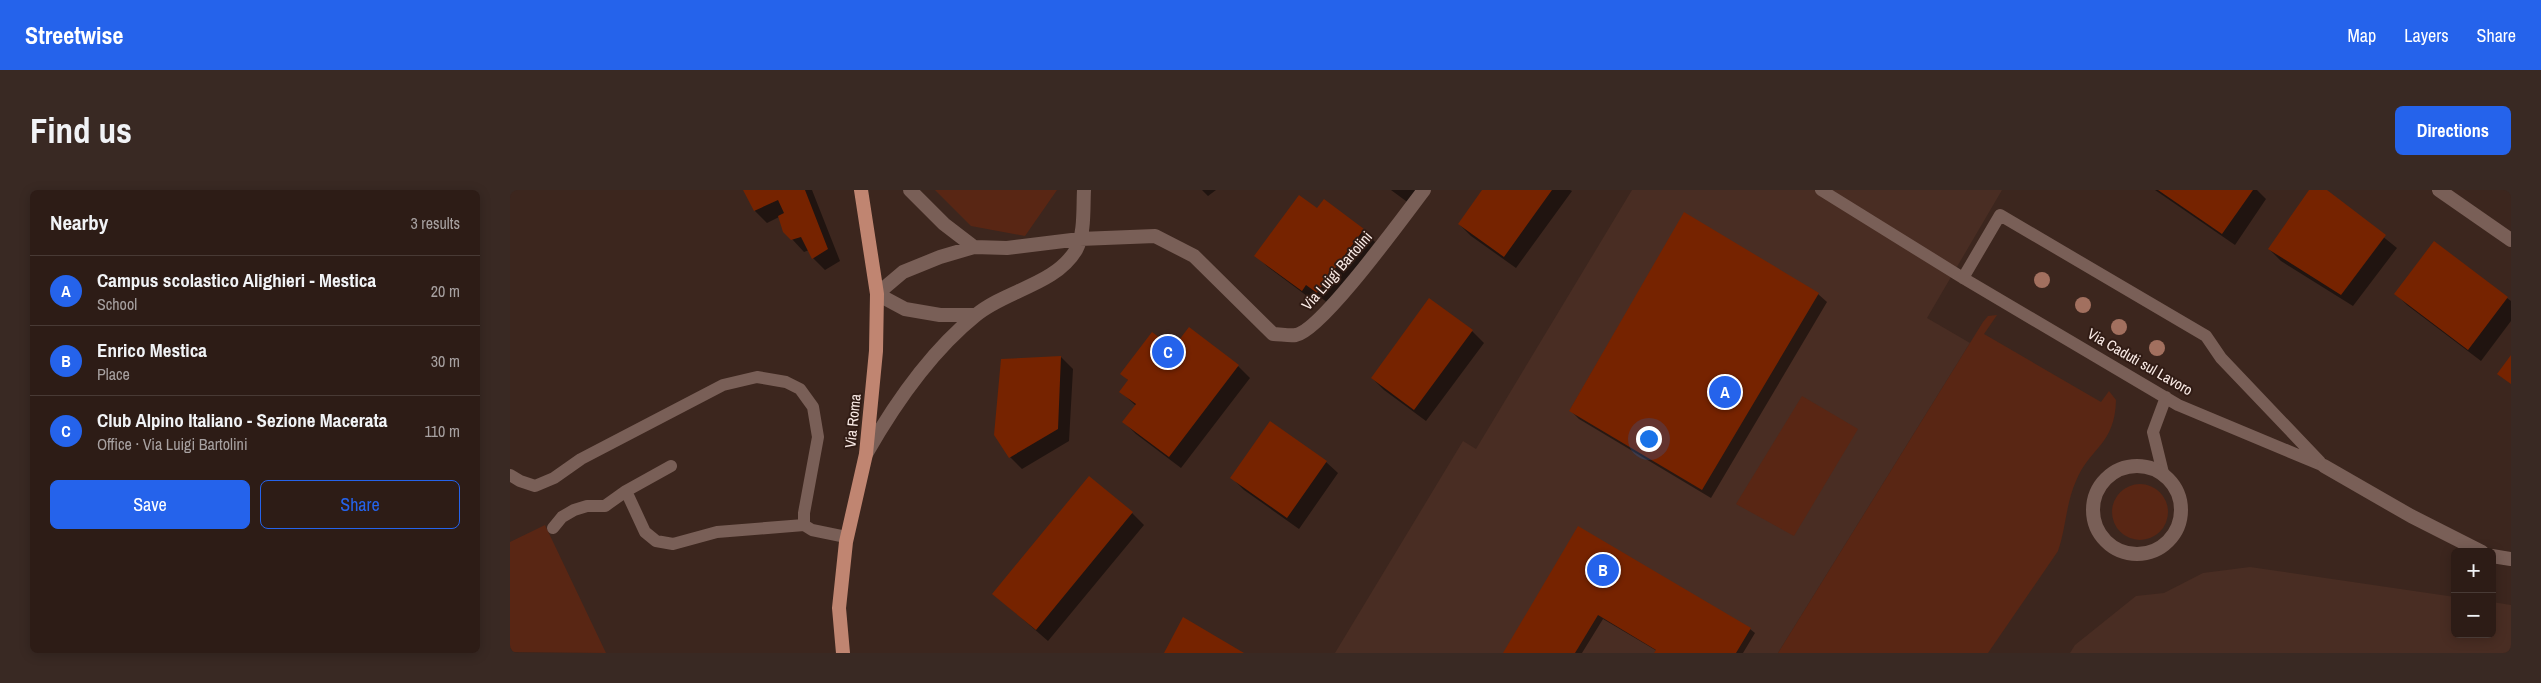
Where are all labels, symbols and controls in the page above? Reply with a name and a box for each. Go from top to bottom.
text: Streetwise [25,19,123,51]
text: Map [2348,23,2376,48]
text: Layers [2404,23,2449,48]
text: Share [2477,23,2516,48]
button: Directions [2395,106,2511,155]
text: Find us [30,107,132,154]
text: Nearby [50,208,108,237]
text: 3 results [410,212,460,234]
street label: Via Luigi Bartolini [1296,227,1377,315]
text: Campus scolastico Alighieri - Mestica [97,267,376,293]
text: A [61,280,71,302]
text: 20 m [431,280,460,302]
text: School [97,293,137,315]
street label: Via Caduti sul Lavoro [2084,323,2197,400]
pin: C [1152,333,1184,371]
text: Enrico Mestica [97,337,207,363]
text: B [61,350,71,372]
text: 30 m [431,350,460,372]
text: Place [97,363,130,385]
pin: A [1709,373,1741,411]
street label: Via Roma [839,393,866,449]
text: Club Alpino Italiano - Sezione Macerata [97,407,387,433]
text: C [61,420,71,442]
text: 110 m [424,420,460,442]
your location [1636,426,1662,452]
text: Office · Via Luigi Bartolini [97,433,248,455]
button: Save [50,480,250,529]
button: Share [260,480,460,529]
map controls [2451,548,2496,638]
button: + [2451,548,2496,593]
pin: B [1587,551,1619,589]
button: − [2451,593,2496,638]

